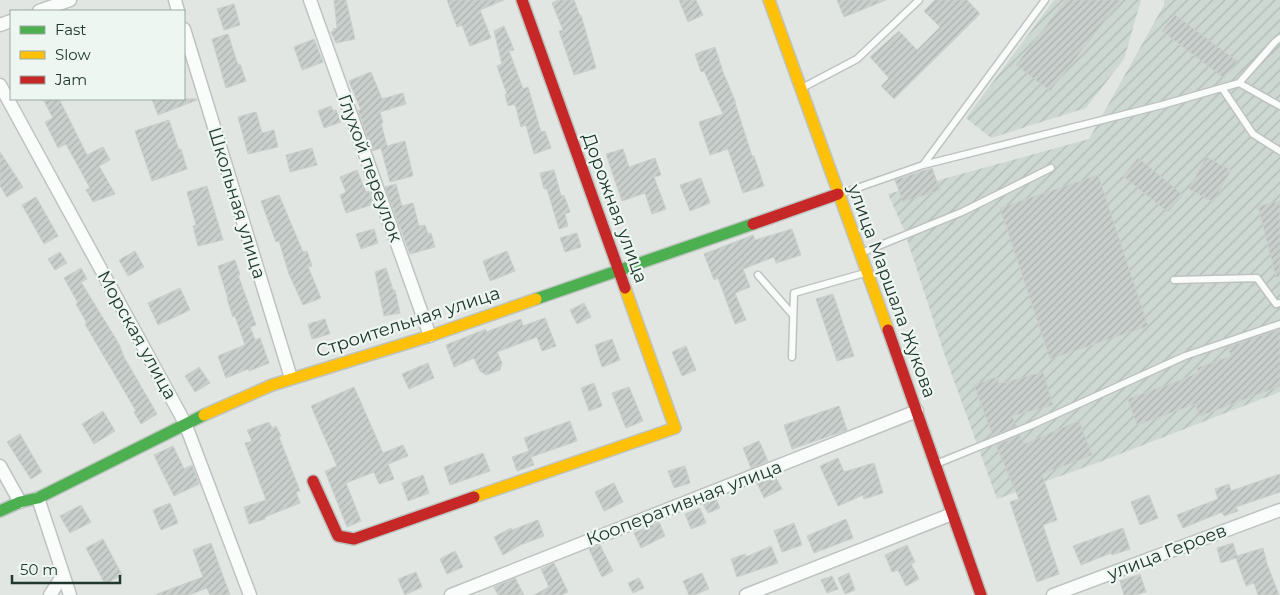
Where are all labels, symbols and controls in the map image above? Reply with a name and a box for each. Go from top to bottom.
legend [10,10,185,100]
text: Fast [55,20,86,39]
text: Slow [55,45,91,64]
text: Jam [54,70,87,89]
street label: Глухой переулок [333,91,407,245]
street label: Школьная улица [203,125,271,281]
street label: Дорожная улица [578,130,652,286]
street label: улица Маршала Жукова [843,180,941,401]
street label: Морская улица [93,267,181,403]
street label: Строительная улица [313,282,503,362]
street label: Кооперативная улица [583,456,785,550]
street label: улица Героев [1103,519,1230,585]
scale bar [12,552,120,584]
text: 50 m [20,560,58,579]

